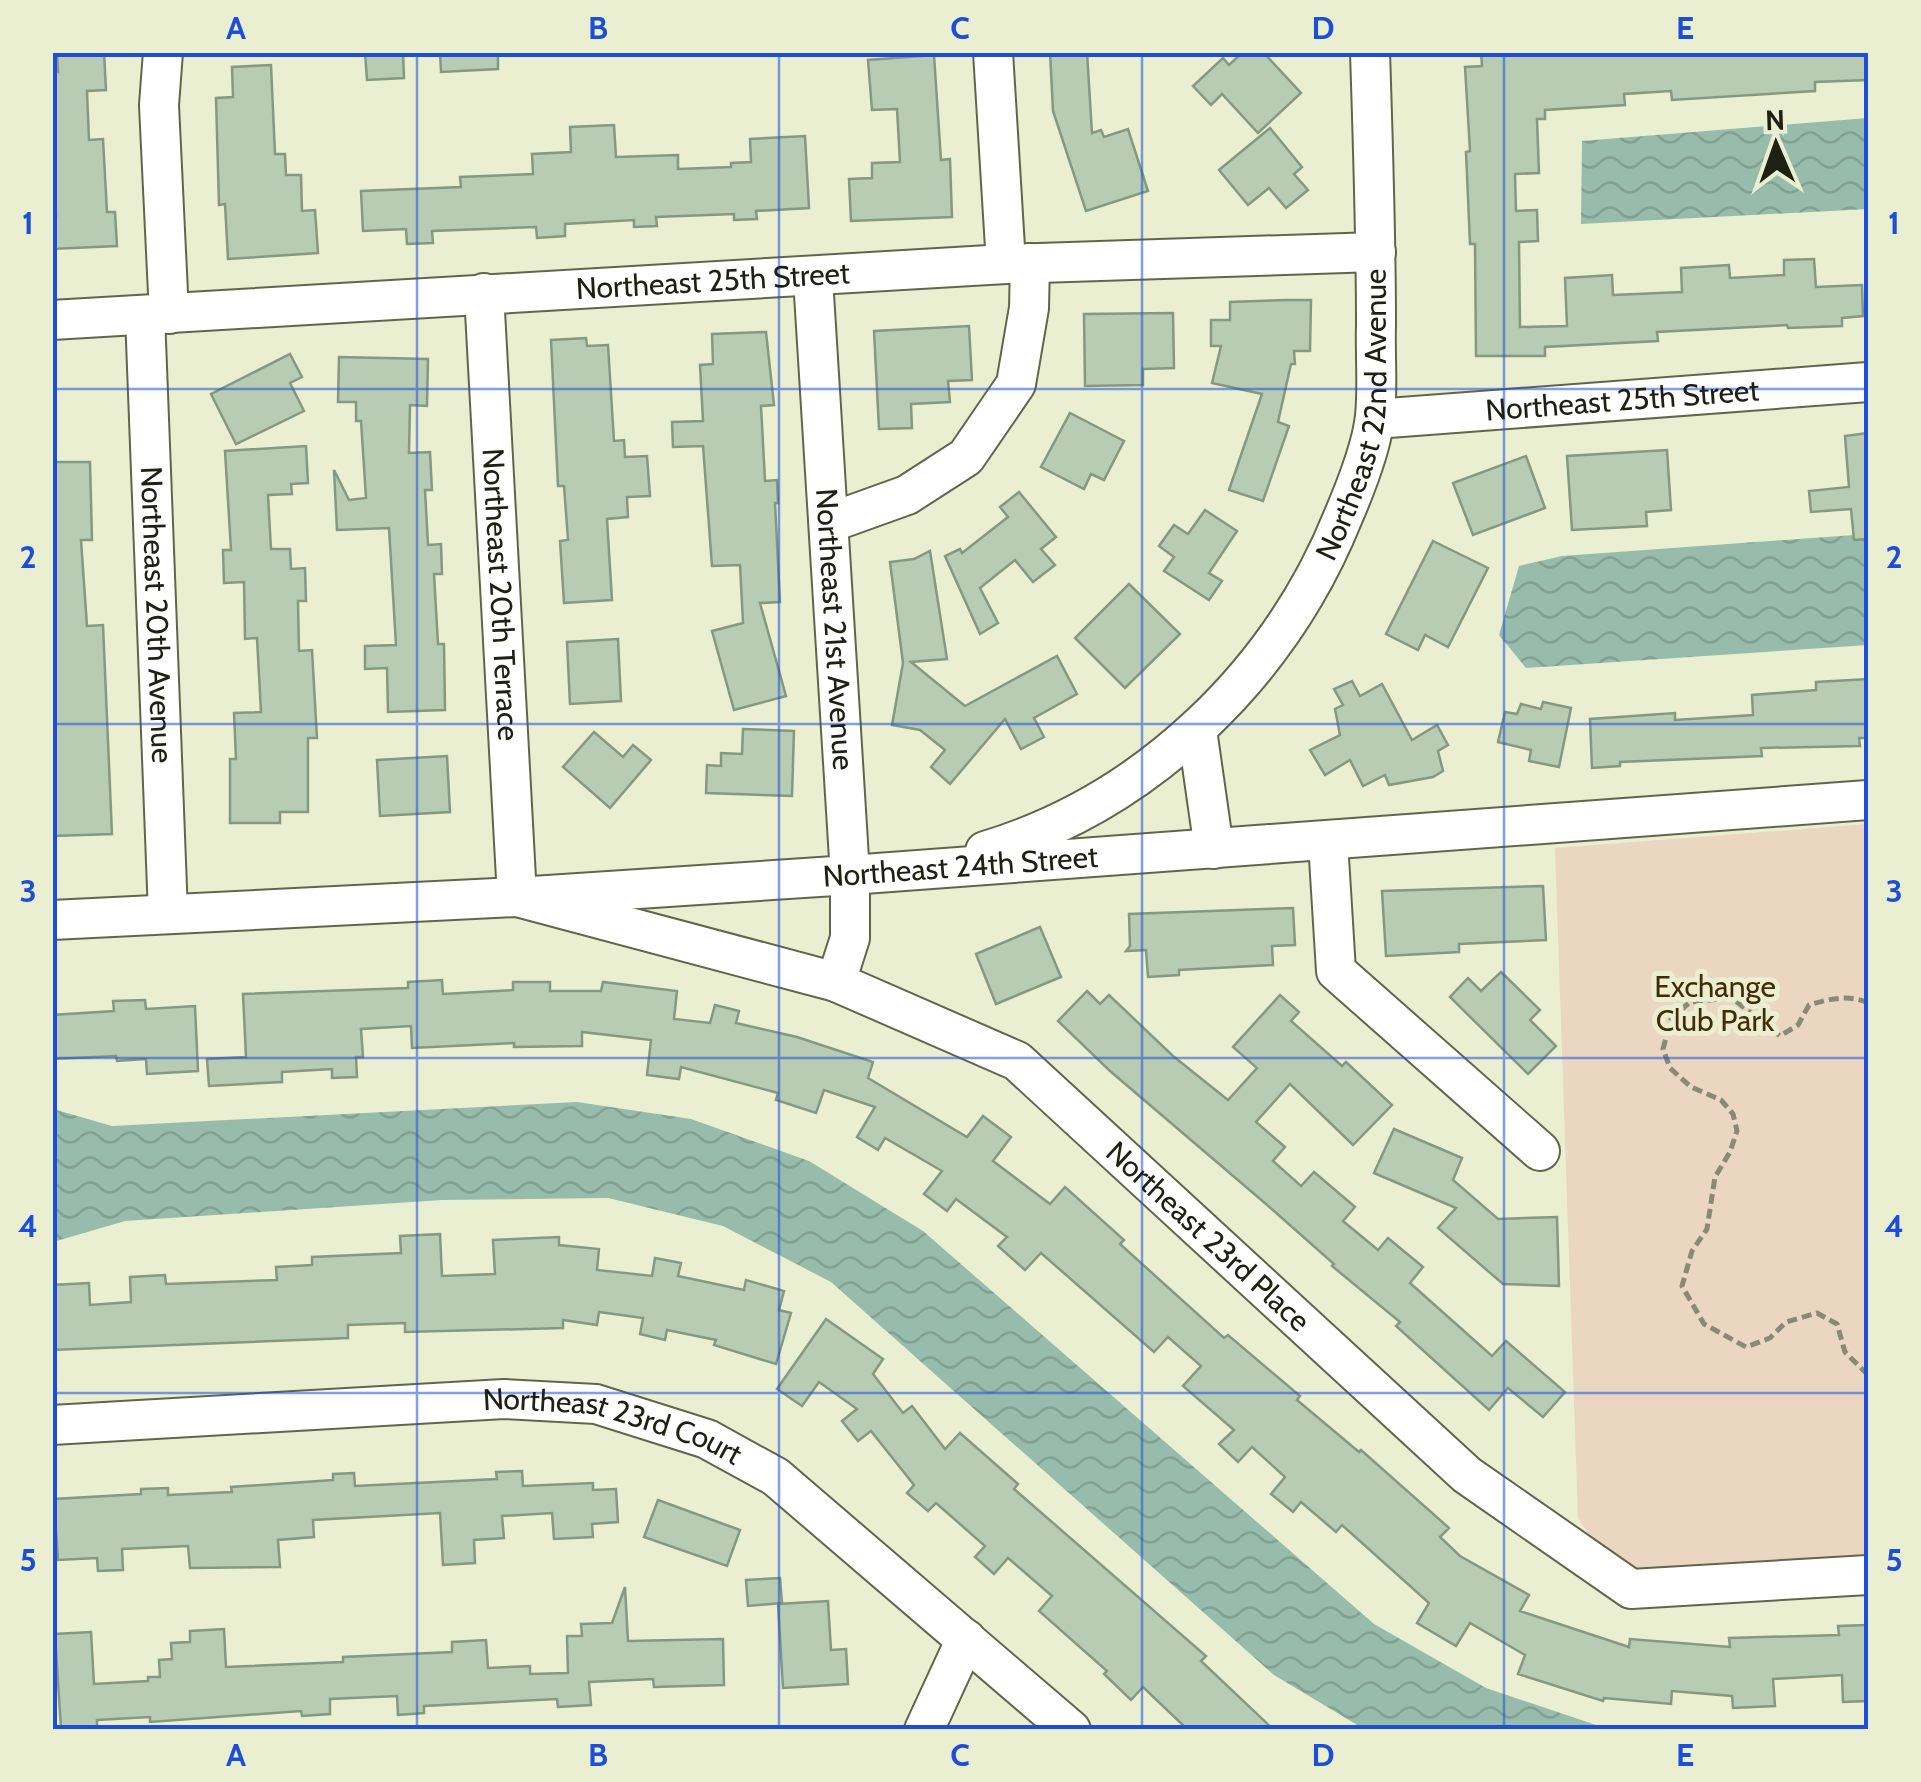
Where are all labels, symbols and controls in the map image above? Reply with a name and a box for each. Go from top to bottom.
text: A [226,8,246,47]
text: B [588,8,608,47]
text: C [950,8,970,47]
text: D [1311,8,1335,47]
text: E [1676,8,1694,47]
north arrow [1726,95,1826,195]
text: N [1765,103,1786,137]
text: 1 [22,203,34,242]
text: 1 [1888,203,1900,242]
street label: Northeast 25th Street [575,254,851,307]
street label: Northeast 22nd Avenue [1307,269,1394,566]
street label: Northeast 25th Street [1484,371,1761,429]
street label: Northeast 20th Terrace [475,447,527,742]
street label: Northeast 20th Avenue [133,466,181,764]
street label: Northeast 21st Avenue [808,487,862,771]
text: 2 [20,537,36,576]
text: 2 [1886,537,1902,576]
street label: Northeast 24th Street [822,838,1099,895]
text: 3 [19,871,37,910]
text: 3 [1885,871,1903,910]
park label: Exchange Club Park [1654,968,1776,1039]
street label: Northeast 23rd Place [1099,1133,1318,1339]
text: 4 [18,1206,38,1245]
text: 4 [1884,1206,1904,1245]
street label: Northeast 23rd Court [482,1380,749,1473]
text: 5 [19,1540,37,1579]
text: 5 [1885,1540,1903,1579]
text: A [226,1735,246,1774]
text: B [588,1735,608,1774]
text: C [950,1735,970,1774]
text: D [1311,1735,1335,1774]
text: E [1676,1735,1694,1774]

